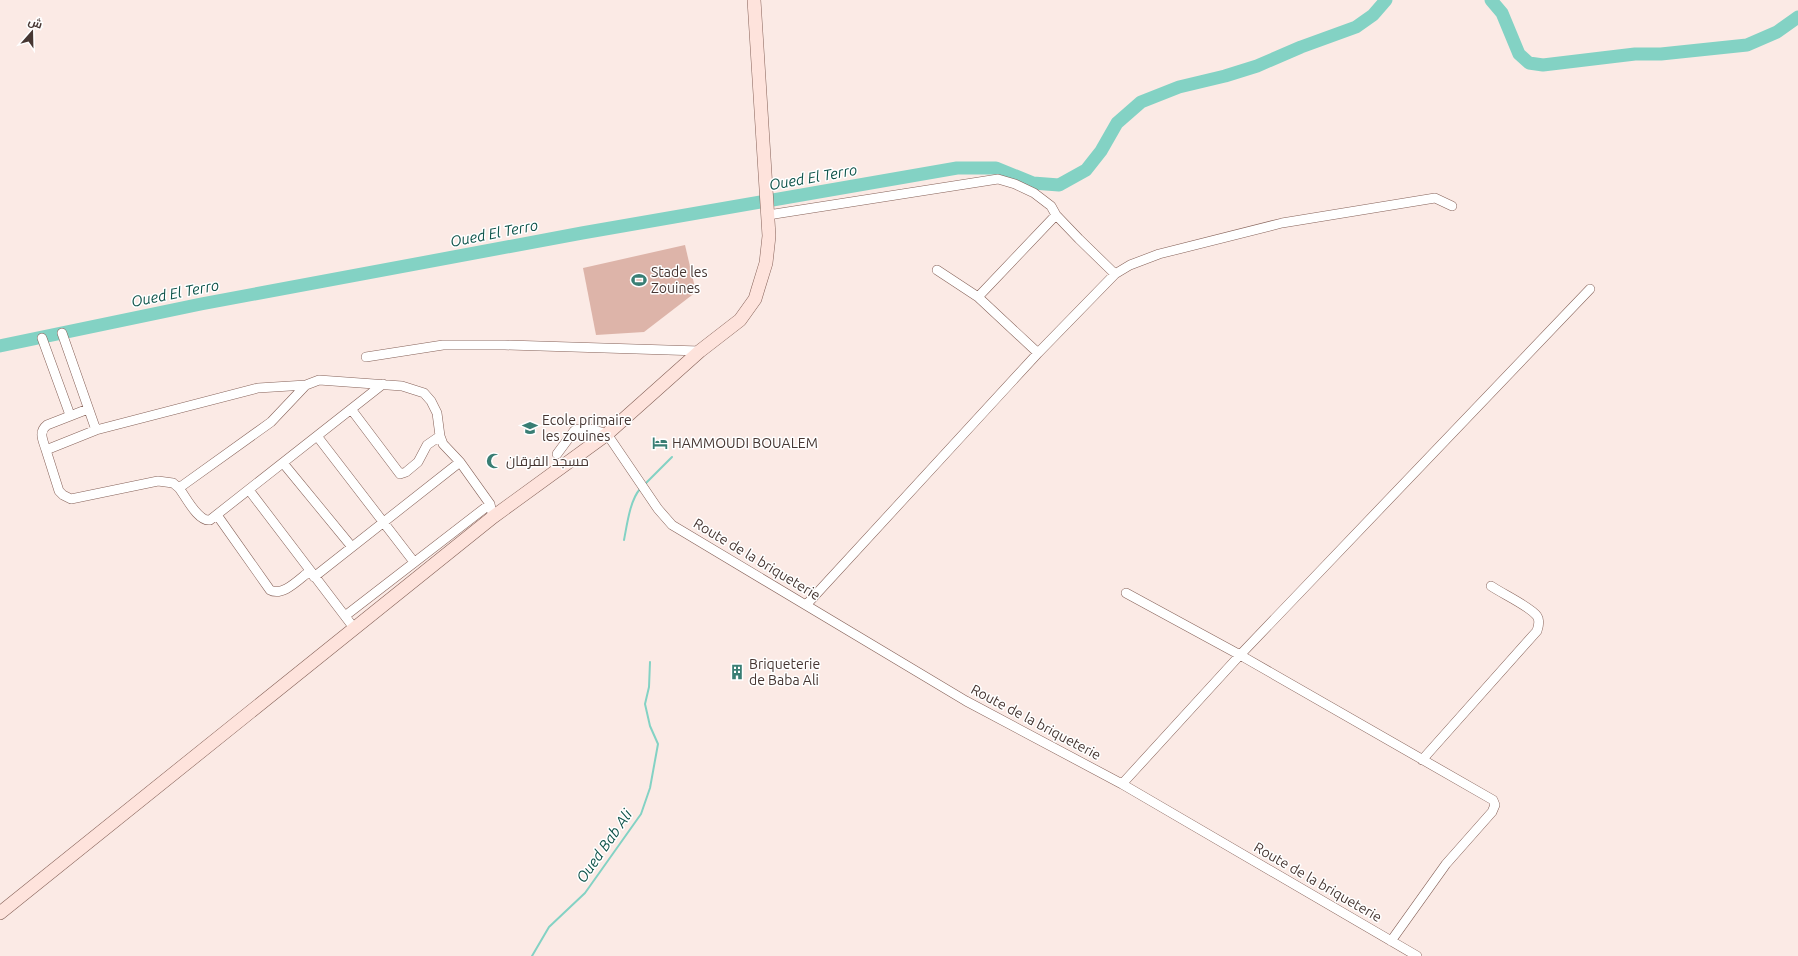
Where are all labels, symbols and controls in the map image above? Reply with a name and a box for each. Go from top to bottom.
north arrow [12,12,52,52]
text: ش [26,15,44,32]
water label: Oued El Terro [768,161,858,193]
water label: Oued El Terro [449,216,539,250]
place label: Stade les Zouines [651,264,708,296]
sports icon: Stade les Zouines [630,271,648,289]
water label: Oued El Terro [130,276,220,310]
place label: Ecole primaire les zouines [542,412,632,444]
school or university icon: Ecole primaire les zouines [521,419,539,437]
hotel icon: HAMMOUDI BOUALEM [651,434,669,452]
place label: HAMMOUDI BOUALEM [672,435,818,451]
mosque icon: مسجد الفرقان [485,452,503,470]
place label: مسجد الفرقان [506,453,589,469]
street label: Route de la briqueterie [691,515,823,603]
place label: Briqueterie de Baba Ali [749,656,820,688]
building icon: Briqueterie de Baba Ali [728,663,746,681]
street label: Route de la briqueterie [968,681,1104,763]
water label: Oued Bab Ali [573,805,636,886]
street label: Route de la briqueterie [1251,839,1385,925]

